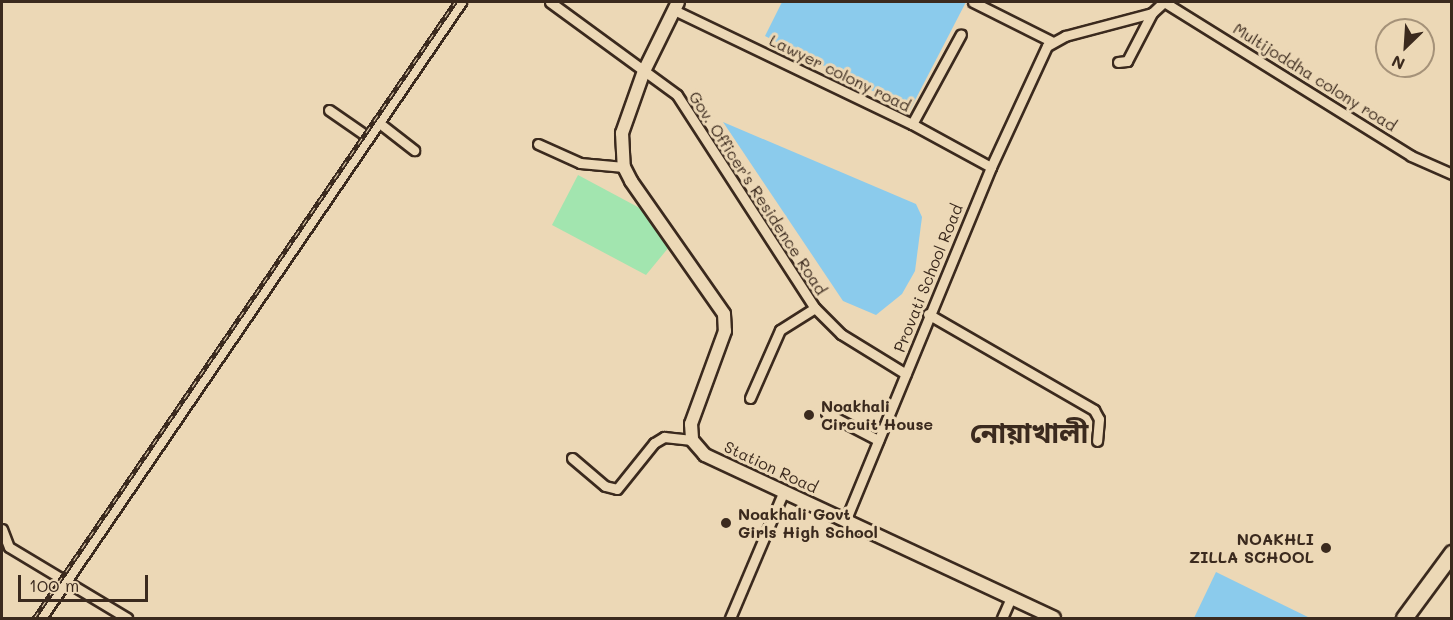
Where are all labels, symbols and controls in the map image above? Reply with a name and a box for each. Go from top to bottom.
north arrow [1375,18,1435,78]
street label: Multijoddha colony road [1230,19,1400,135]
street label: Lawyer colony road [766,30,914,116]
text: N [1388,51,1408,75]
street label: Gov. Officer's Residence Road [685,88,831,298]
street label: Provati School Road [889,201,967,355]
place label: Noakhali Circuit House [821,396,933,434]
marker: Noakhali Circuit House [802,408,816,422]
district label: নোয়াখালী [970,415,1088,449]
street label: Station Road [721,437,821,497]
place label: Noakhali Govt Girls High School [738,504,878,542]
marker: Noakhali Govt Girls High School [719,516,733,530]
place label: NOAKHLI ZILLA SCHOOL [1189,529,1314,567]
marker: NOAKHLI ZILLA SCHOOL [1319,541,1333,555]
scale bar [21,563,152,601]
text: 100 m [29,573,79,597]

